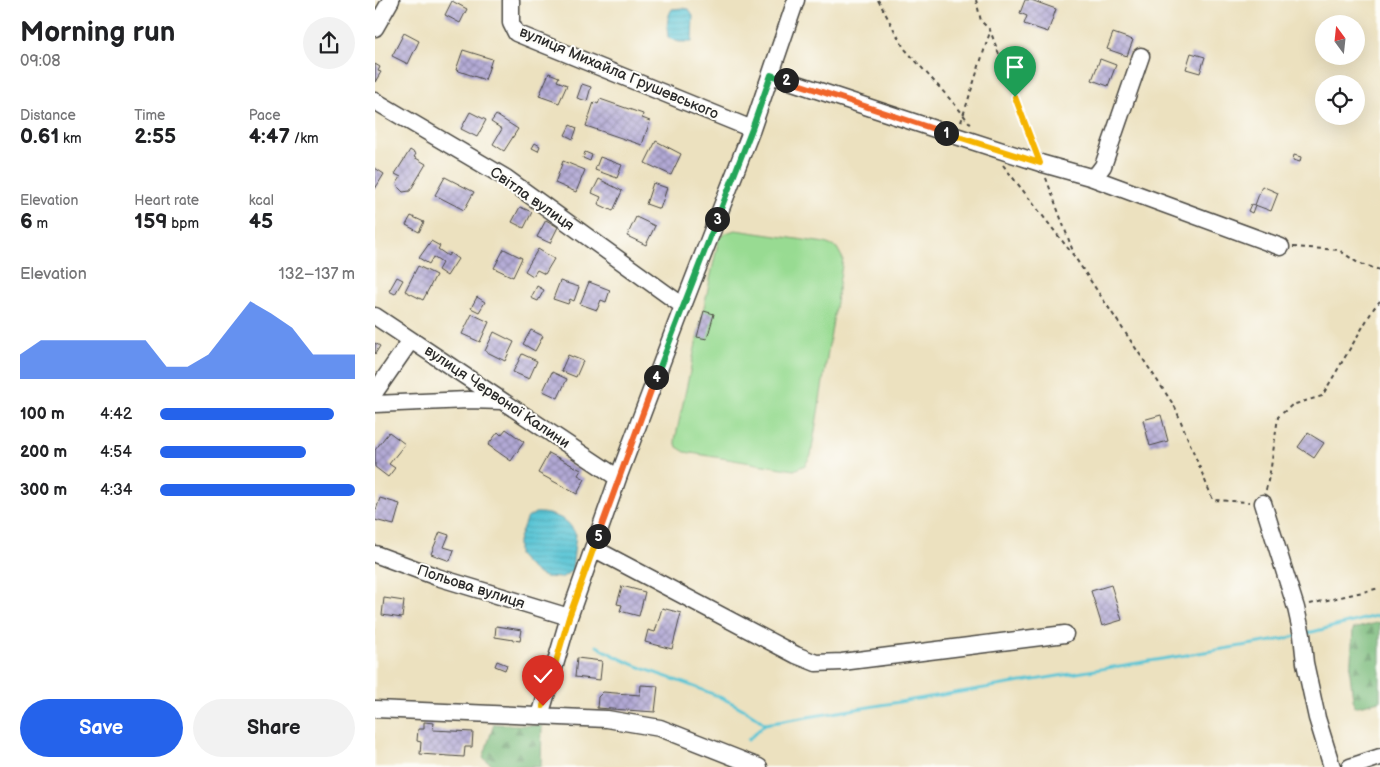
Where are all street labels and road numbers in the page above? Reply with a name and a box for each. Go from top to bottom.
street label: вулиця Михайла Грушевського [517,22,722,124]
street label: Світла вулиця [486,163,578,235]
street label: вулиця Червоної Калини [421,341,573,453]
street label: Польова вулиця [415,561,527,613]

